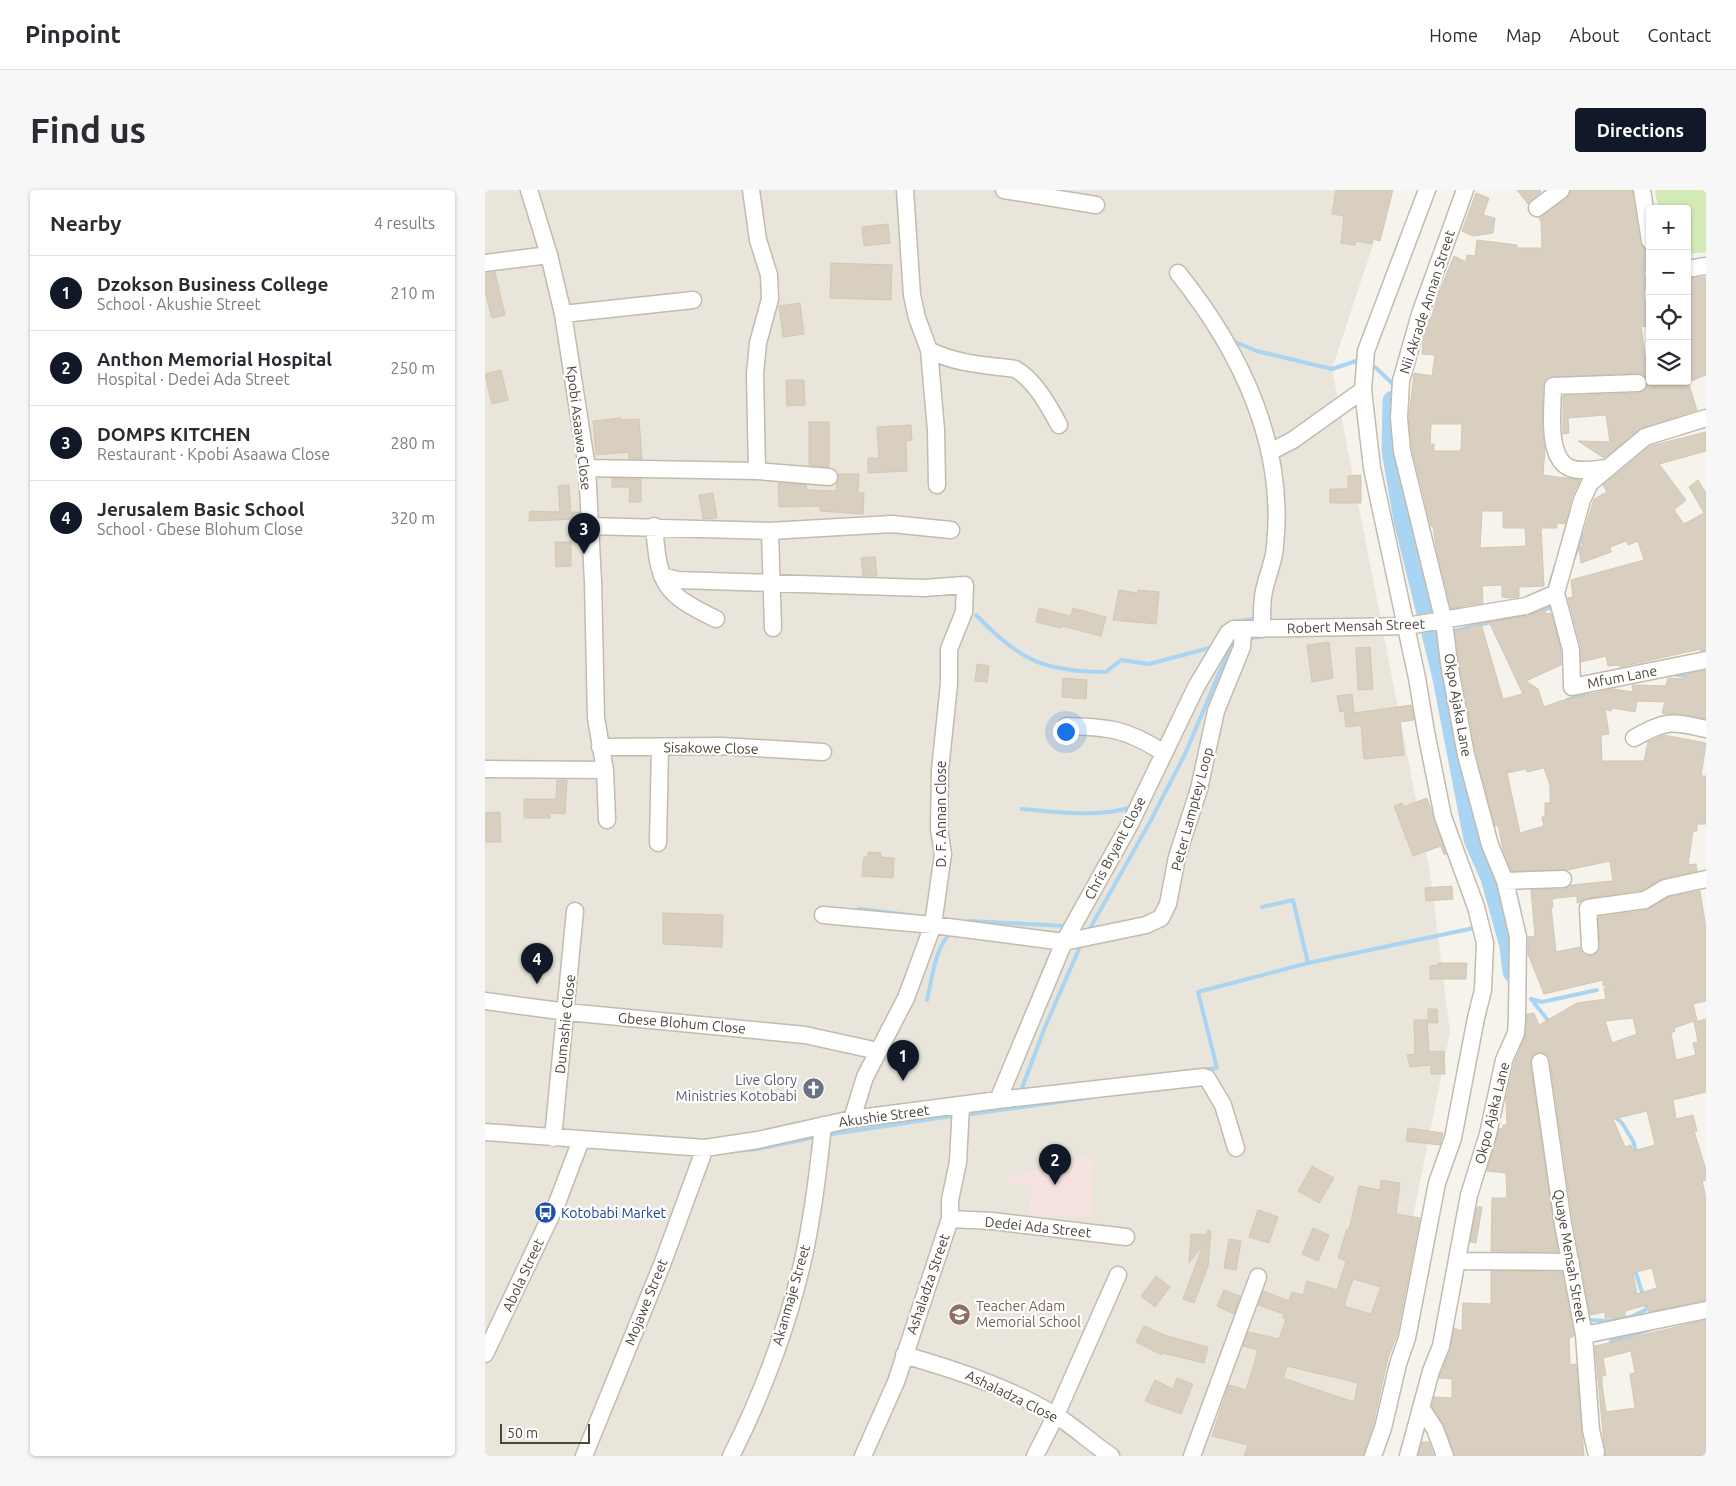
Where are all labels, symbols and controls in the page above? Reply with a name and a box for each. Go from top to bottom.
text: Pinpoint [25,21,121,48]
text: Home [1429,25,1478,45]
text: Map [1506,25,1541,45]
text: About [1569,25,1619,45]
text: Contact [1647,25,1711,45]
button: Directions [1575,108,1706,152]
text: Find us [30,110,146,150]
map controls [1646,205,1691,385]
button: + [1646,205,1691,250]
text: Nearby [50,211,121,235]
text: 4 results [374,214,435,232]
street label: Nii Akrade Annan Street [1396,228,1458,376]
button: − [1646,250,1691,295]
text: Dzokson Business College [97,273,328,295]
text: 1 [61,284,71,302]
text: 210 m [390,284,435,302]
text: School · Akushie Street [97,295,261,313]
button: locate [1646,295,1691,340]
button: layers [1646,340,1691,385]
text: Anthon Memorial Hospital [97,348,332,370]
text: 2 [61,359,71,377]
text: 250 m [390,359,435,377]
street label: Kpobi Asaawa Close [563,365,595,491]
text: Hospital · Dedei Ada Street [97,370,290,388]
text: DOMPS KITCHEN [97,423,251,445]
text: 3 [61,434,71,452]
text: 280 m [390,434,435,452]
text: Restaurant · Kpobi Asaawa Close [97,445,330,463]
text: Jerusalem Basic School [97,498,304,520]
text: 4 [61,509,71,527]
text: 320 m [390,509,435,527]
pin: 3 [568,513,600,554]
text: School · Gbese Blohum Close [97,520,303,538]
street label: Robert Mensah Street [1287,616,1426,636]
street label: Okpo Ajaka Lane [1441,652,1475,758]
street label: Mfum Lane [1586,662,1658,692]
your location [1053,719,1079,745]
street label: Sisakowe Close [663,739,759,757]
street label: Peter Lamptey Loop [1168,746,1216,872]
street label: D. F. Annan Close [933,760,949,868]
street label: Chris Bryant Close [1081,794,1149,902]
pin: 4 [521,943,553,984]
street label: Dumashie Close [552,974,578,1074]
street label: Gbese Blohum Close [617,1009,747,1037]
pin: 1 [887,1040,919,1081]
street label: Okpo Ajaka Lane [1472,1060,1512,1166]
place label: Live Glory Ministries Kotobabi [676,1072,797,1104]
church icon: Live Glory Ministries Kotobabi [801,1076,825,1100]
street label: Akushie Street [838,1102,931,1130]
pin: 2 [1039,1144,1071,1185]
street label: Quaye Mensah Street [1550,1188,1590,1324]
bus stop icon: Kotobabi Market [533,1201,557,1225]
place label: Kotobabi Market [561,1205,667,1221]
street label: Dedei Ada Street [984,1213,1092,1241]
street label: Ashaladza Street [903,1231,953,1337]
street label: Abola Street [499,1236,547,1314]
street label: Akanmaje Street [769,1242,813,1347]
street label: Mojawe Street [621,1256,671,1348]
place label: Teacher Adam Memorial School [976,1298,1081,1330]
school or university icon: Teacher Adam Memorial School [948,1302,972,1326]
street label: Ashaladza Close [963,1367,1061,1425]
scale bar [500,1421,590,1444]
text: 50 m [507,1425,538,1441]

